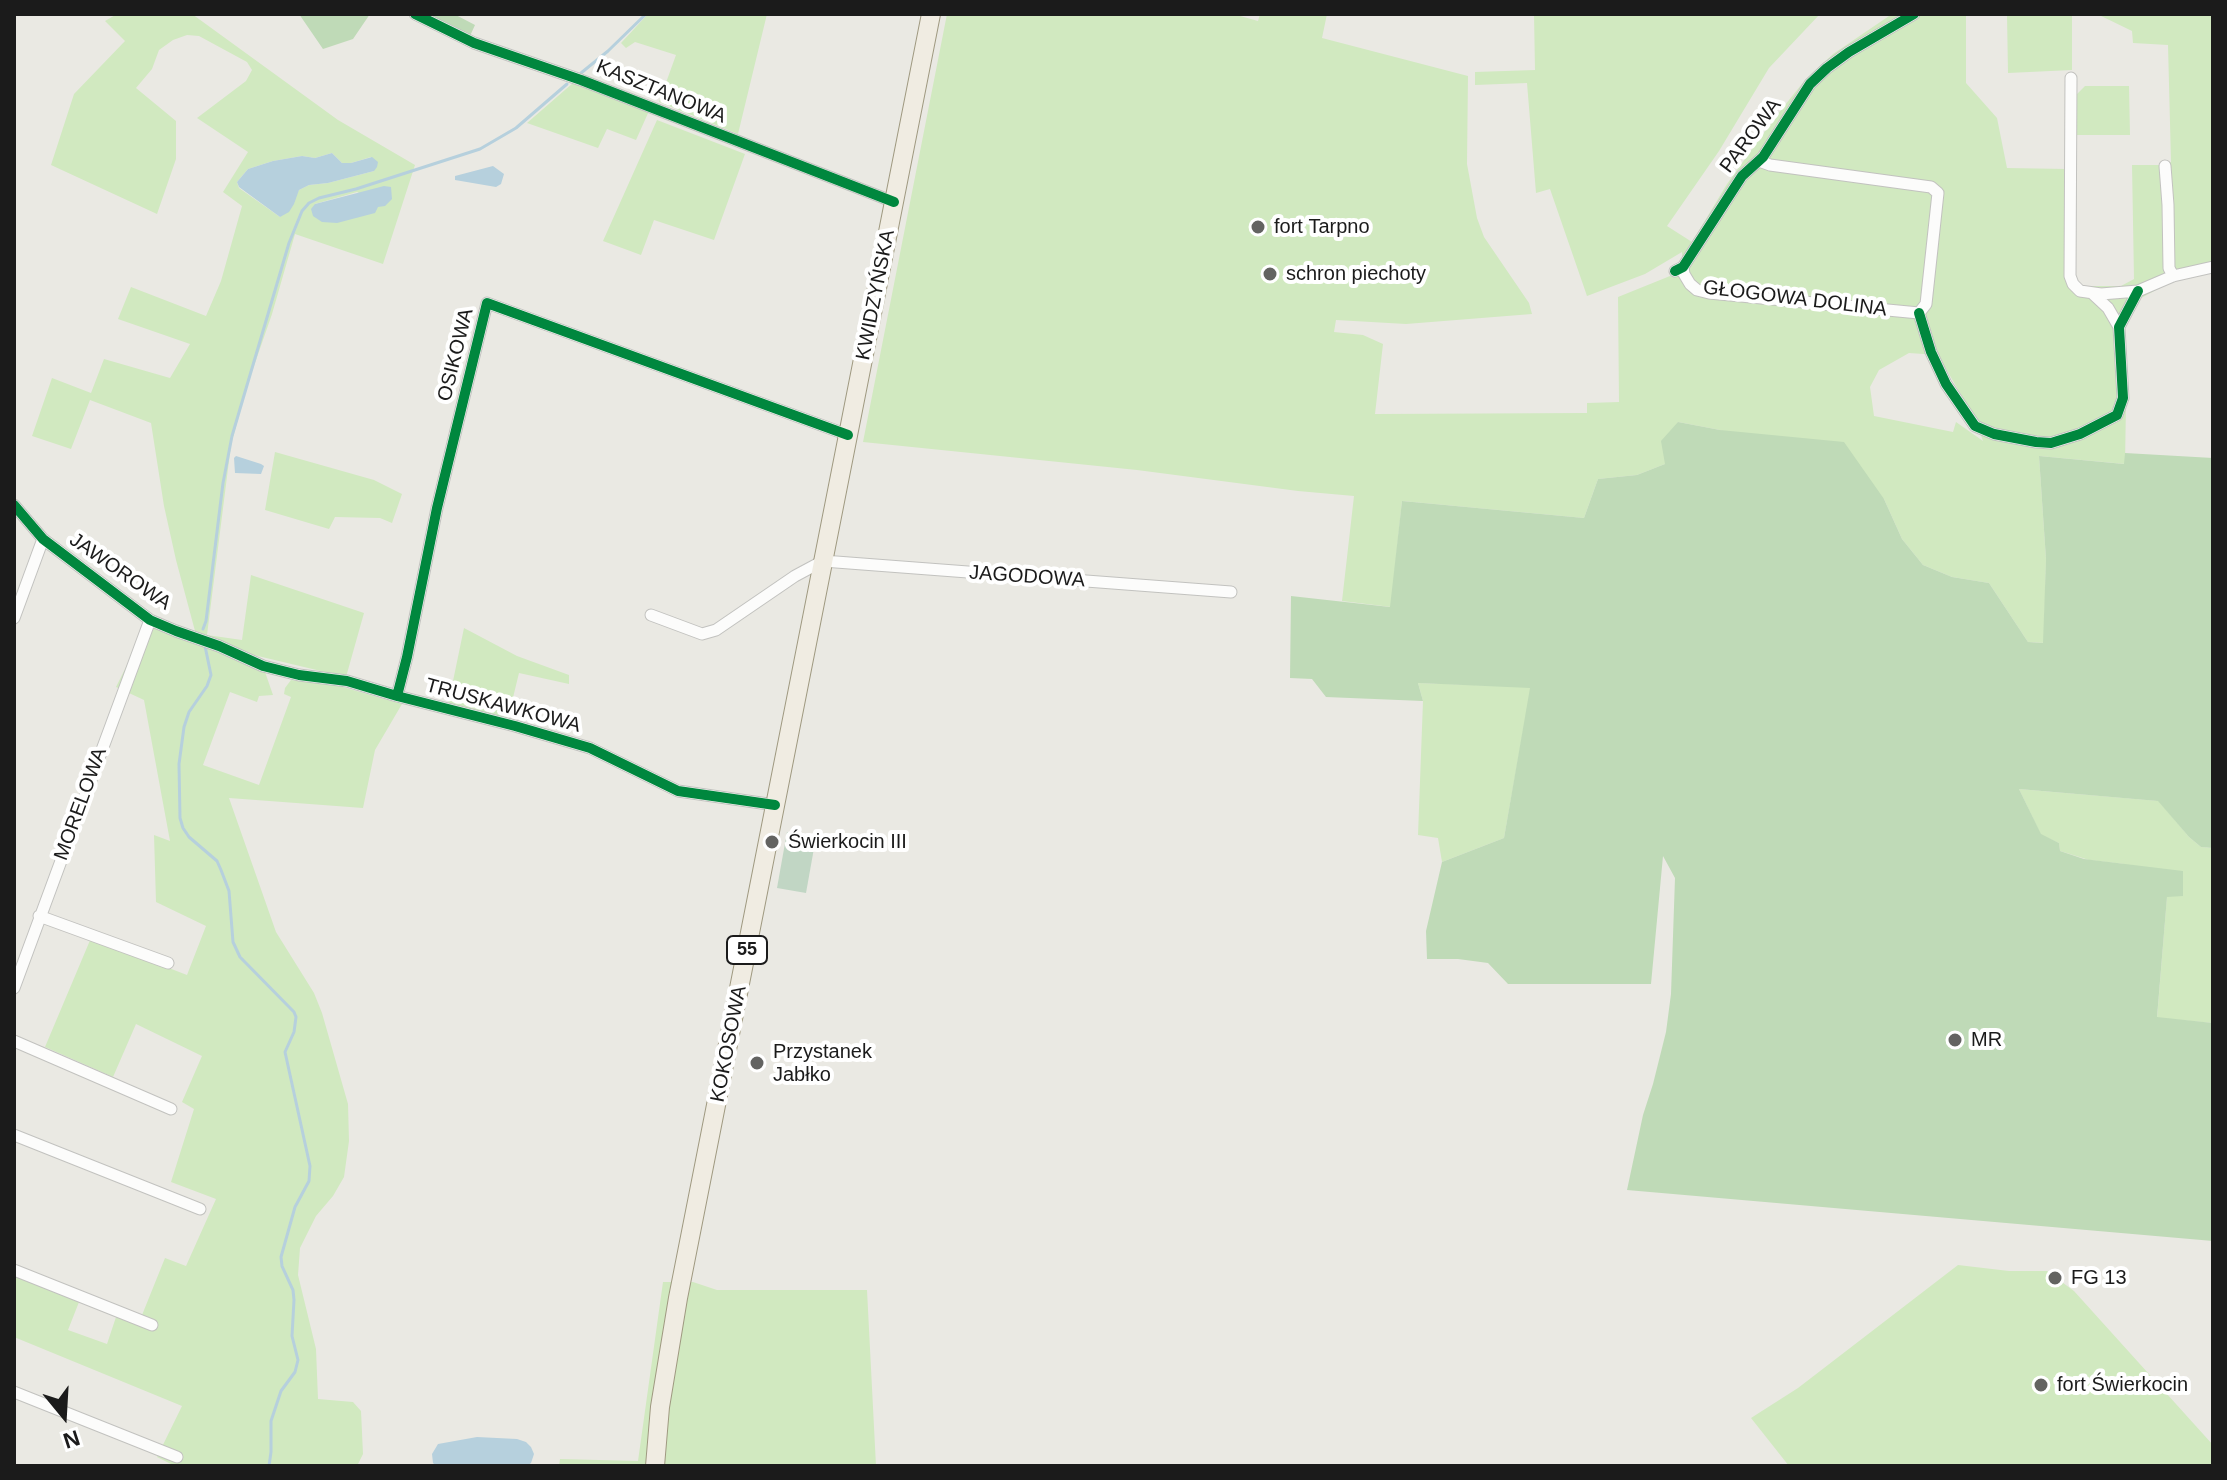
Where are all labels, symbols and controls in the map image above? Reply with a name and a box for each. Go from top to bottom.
street label: KASZTANOWA [593,55,729,129]
street label: PAROWA [1715,94,1787,178]
place label: fort Tarpno [1274,215,1370,239]
marker: fort Tarpno [1249,218,1267,236]
street label: KWIDZYŃSKA [852,228,900,362]
place label: schron piechoty [1286,262,1426,286]
marker: schron piechoty [1261,265,1279,283]
street label: GŁOGOWA DOLINA [1702,276,1888,322]
street label: OSIKOWA [433,306,479,404]
street label: JAWOROWA [65,528,175,616]
street label: JAGODOWA [968,561,1086,593]
street label: TRUSKAWKOWA [423,674,583,738]
street label: MORELOWA [50,744,112,864]
place label: Świerkocin III [788,830,907,854]
marker: Świerkocin III [763,833,781,851]
road number: 55 [727,936,767,964]
street label: KOKOSOWA [706,984,752,1104]
place label: MR [1971,1028,2002,1052]
marker: MR [1946,1031,1964,1049]
place label: Przystanek Jabłko [773,1040,872,1087]
marker: Przystanek Jabłko [748,1054,766,1072]
place label: FG 13 [2071,1266,2127,1290]
marker: FG 13 [2046,1269,2064,1287]
place label: fort Świerkocin [2057,1373,2188,1397]
north arrow [24,1376,104,1456]
marker: fort Świerkocin [2032,1376,2050,1394]
text: N [60,1425,83,1454]

